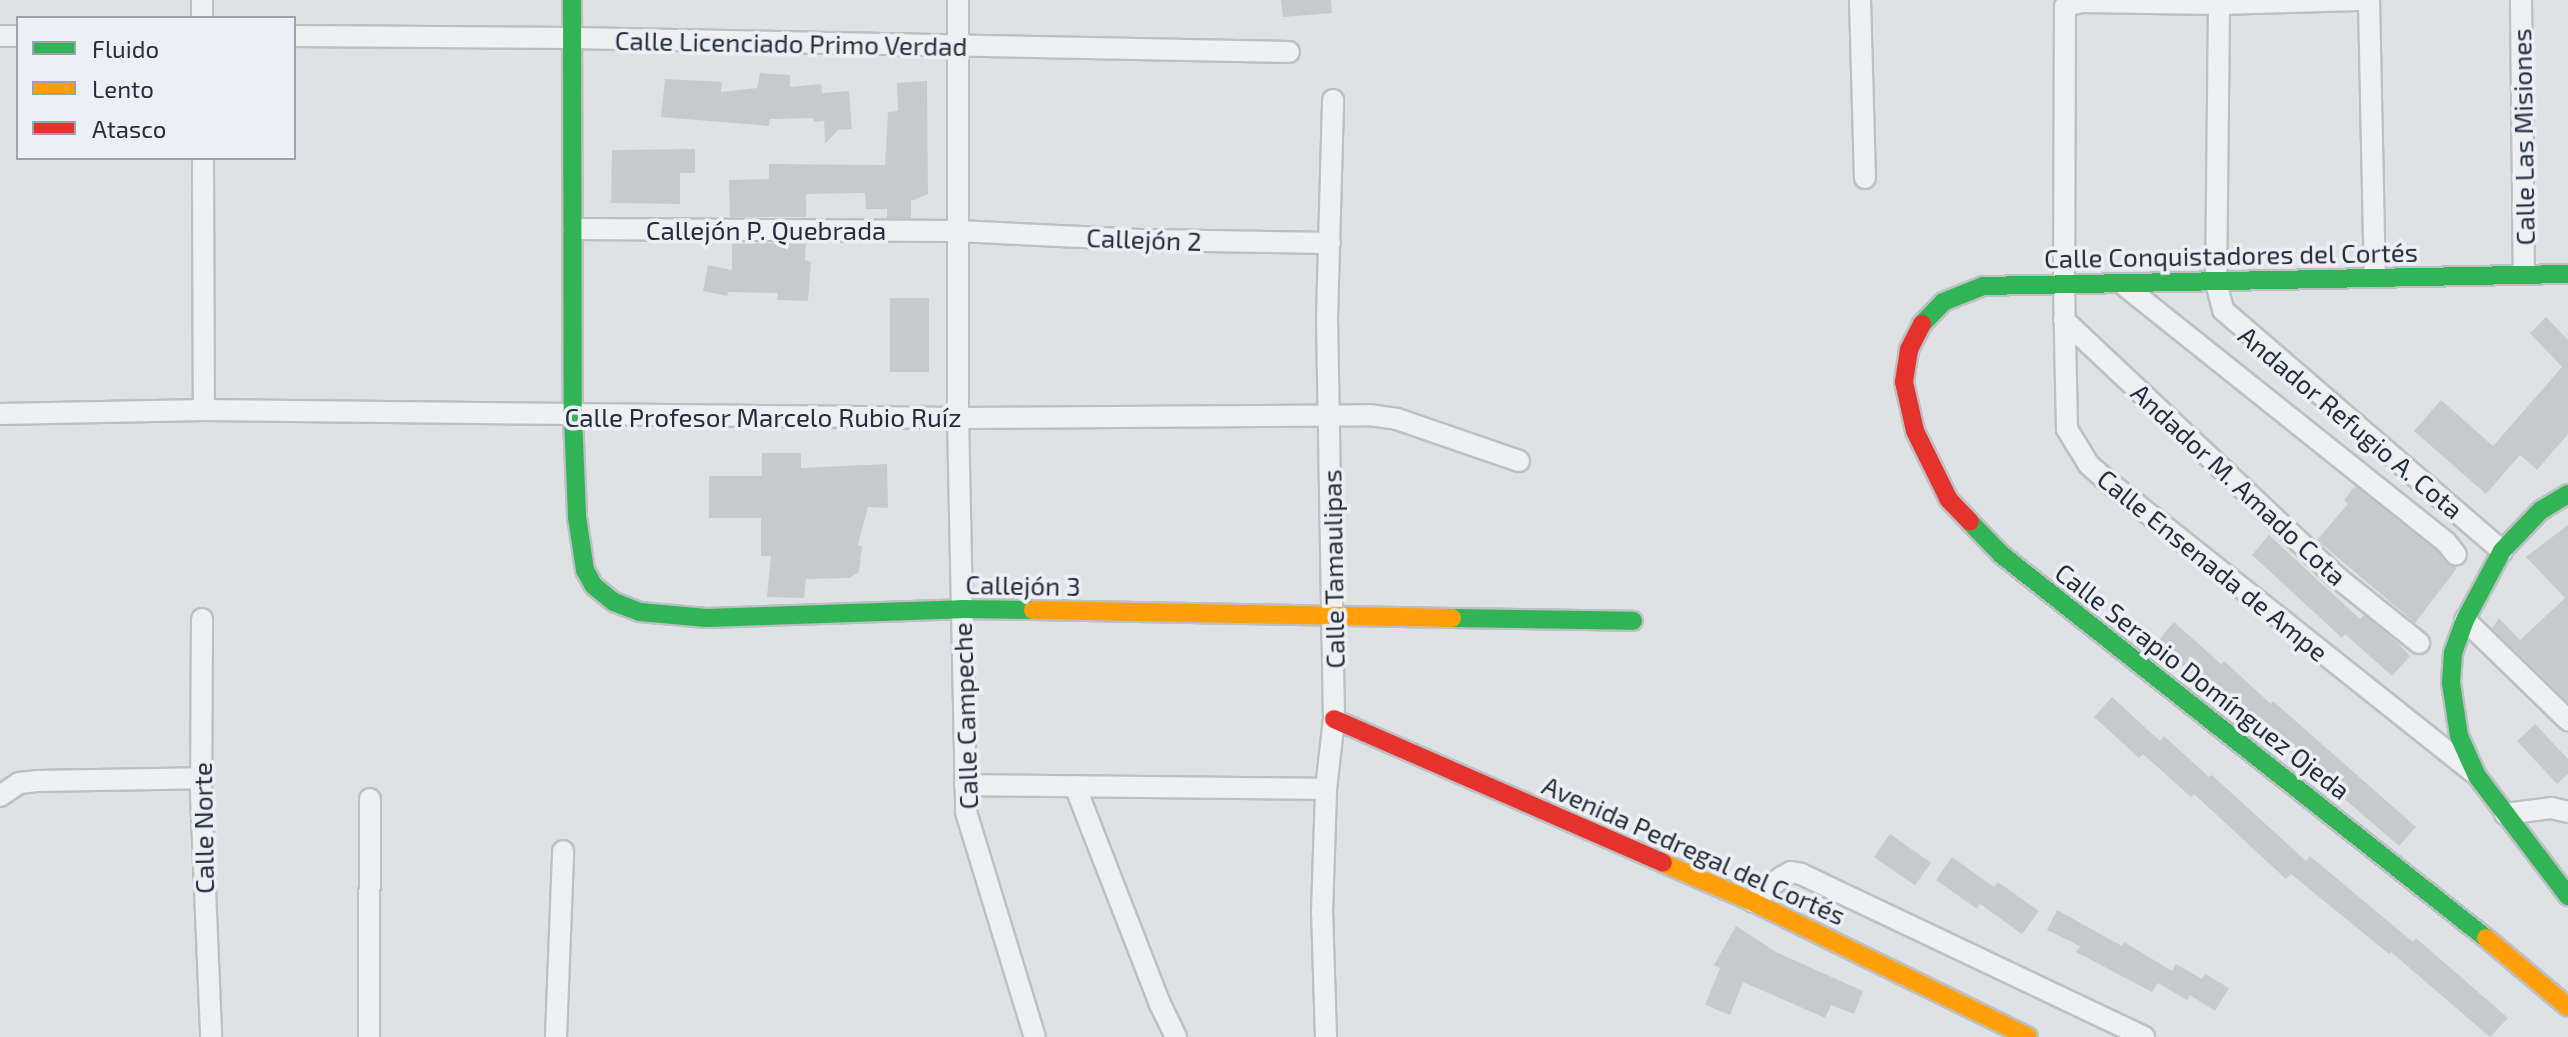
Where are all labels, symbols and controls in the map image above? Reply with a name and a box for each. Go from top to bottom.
legend [16,16,296,160]
street label: Calle Licenciado Primo Verdad [614,24,968,62]
street label: Calle Las Misiones [2506,28,2540,246]
text: Fluido [92,34,159,63]
text: Lento [92,74,154,103]
text: Atasco [92,114,166,143]
street label: Callejón P. Quebrada [646,214,886,246]
street label: Callejón 2 [1086,221,1202,257]
street label: Calle Conquistadores del Cortés [2043,236,2419,274]
street label: Andador Refugio A. Cota [2232,319,2470,525]
street label: Andador M. Amado Cota [2125,376,2353,592]
street label: Calle Profesor Marcelo Rubio Ruíz [564,401,962,433]
street label: Calle Ensenada de Ampe [2091,462,2335,668]
street label: Calle Tamaulipas [1316,469,1350,669]
street label: Calle Serapio Domínguez Ojeda [2049,556,2357,806]
street label: Callejón 3 [965,568,1081,602]
street label: Calle Campeche [946,622,984,810]
street label: Calle Norte [186,762,220,894]
street label: Avenida Pedregal del Cortés [1537,769,1851,931]

